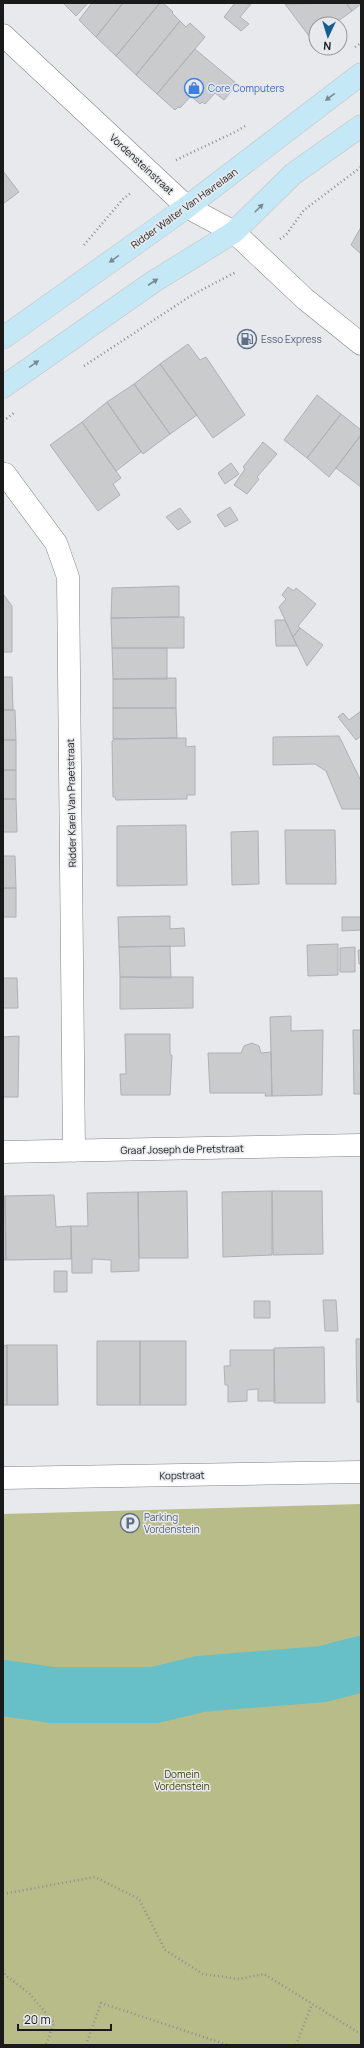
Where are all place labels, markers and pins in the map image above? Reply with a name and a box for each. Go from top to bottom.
shop icon: Core Computers [183,77,205,99]
place label: Core Computers [208,81,284,95]
fuel station icon: Esso Express [236,328,258,350]
place label: Esso Express [261,332,322,346]
place label: Parking Vordenstein [144,1510,200,1536]
parking icon: Parking Vordenstein [119,1512,141,1534]

